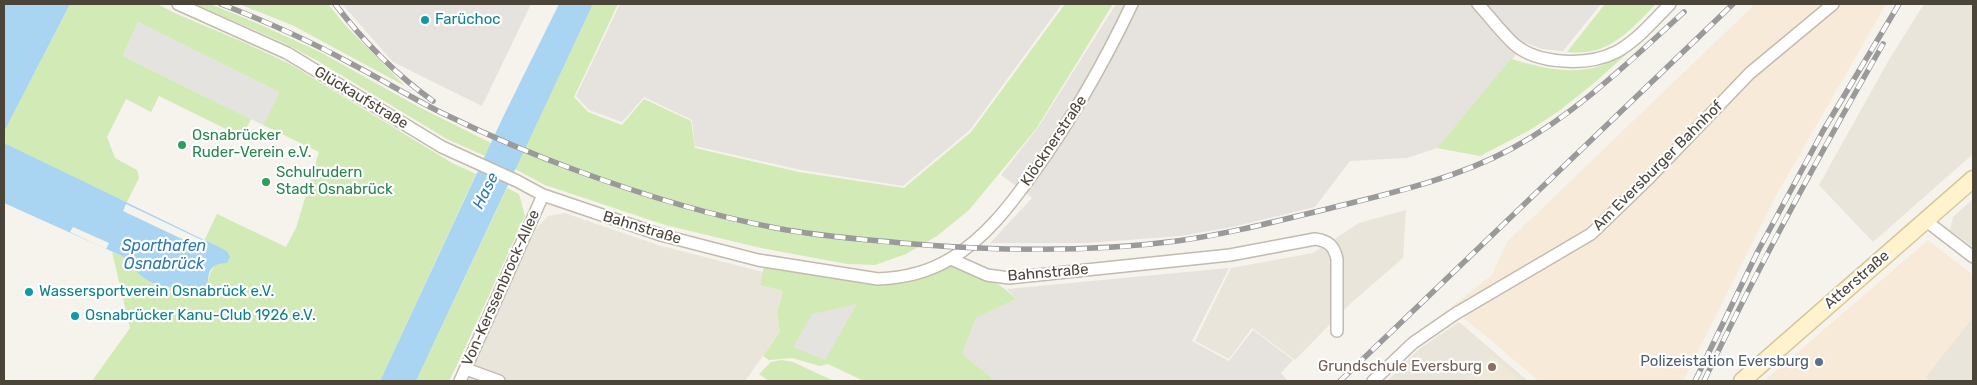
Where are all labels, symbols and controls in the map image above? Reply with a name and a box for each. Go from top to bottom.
place label: Farüchoc [435,11,501,29]
marker: Farüchoc [419,14,431,26]
street label: Glückaufstraße [311,63,411,133]
street label: Klöcknerstraße [1017,92,1091,190]
street label: Am Eversburger Bahnhof [1589,97,1727,235]
place label: Osnabrücker Ruder-Verein e.V. [192,127,311,162]
marker: Osnabrücker Ruder-Verein e.V. [176,139,188,151]
place label: Schulrudern Stadt Osnabrück [276,164,393,199]
water label: Hase [469,170,503,212]
marker: Schulrudern Stadt Osnabrück [260,176,272,188]
street label: Von-Kerssenbrock-Allee [458,207,544,369]
street label: Bahnstraße [601,208,683,248]
water label: Sporthafen Osnabrück [122,236,206,274]
street label: Atterstraße [1821,247,1893,313]
street label: Bahnstraße [1007,260,1089,286]
place label: Wassersportverein Osnabrück e.V. [39,283,274,301]
marker: Wassersportverein Osnabrück e.V. [23,286,35,298]
place label: Osnabrücker Kanu-Club 1926 e.V. [85,307,316,325]
marker: Osnabrücker Kanu-Club 1926 e.V. [69,310,81,322]
place label: Polizeistation Eversburg [1640,353,1809,371]
marker: Polizeistation Eversburg [1813,356,1825,368]
place label: Grundschule Eversburg [1318,358,1482,376]
marker: Grundschule Eversburg [1486,361,1498,373]

